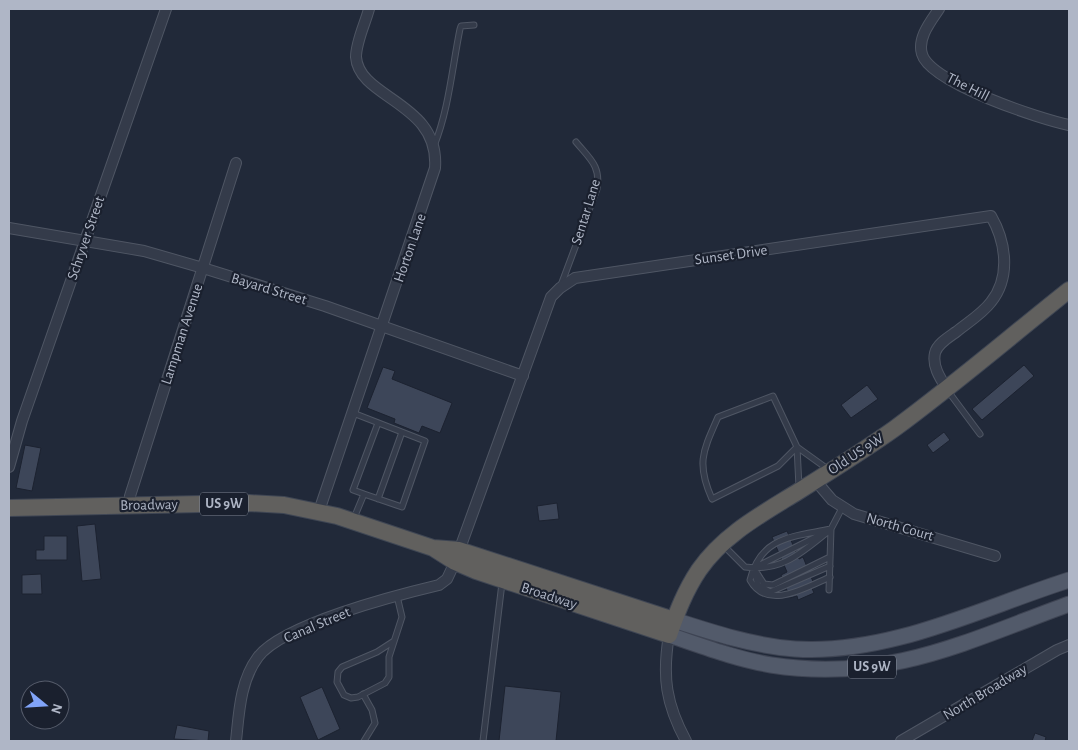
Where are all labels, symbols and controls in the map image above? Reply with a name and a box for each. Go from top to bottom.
street label: The Hill [944,70,992,104]
street label: Sentar Lane [569,177,603,247]
street label: Schryver Street [65,194,107,282]
street label: Horton Lane [391,212,429,284]
street label: Sunset Drive [694,242,768,268]
street label: Bayard Street [229,270,309,308]
street label: Lampman Avenue [159,282,205,386]
street label: Old US 9W [826,430,887,477]
road number: US 9W [200,492,248,516]
street label: Broadway [120,497,179,513]
street label: North Court [865,510,935,544]
street label: Broadway [519,580,579,612]
street label: Canal Street [282,604,353,646]
road number: US 9W [848,656,896,679]
street label: North Broadway [940,661,1030,723]
north arrow [20,680,70,730]
text: N [48,702,65,716]

